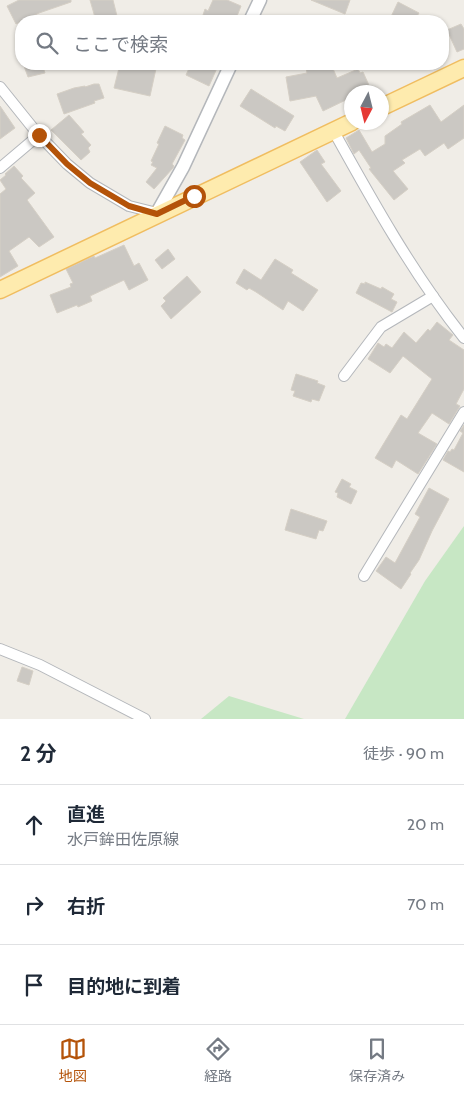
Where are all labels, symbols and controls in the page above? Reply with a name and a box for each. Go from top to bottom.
search box [15,15,449,70]
icon: search [33,29,61,57]
text: ここで検索 [73,33,168,56]
north arrow [344,85,389,130]
route end [28,124,51,147]
route start [183,185,206,208]
text: 2 分 [20,741,57,766]
text: 徒歩 · 90 m [363,744,444,763]
text: 直進 [67,803,105,826]
icon: ahead [20,811,48,839]
text: 20 m [407,815,444,834]
text: 水戸鉾田佐原線 [67,830,179,849]
icon: right [20,891,48,919]
text: 右折 [67,895,105,918]
text: 70 m [407,895,444,914]
icon: arrive [20,971,48,999]
text: 目的地に到着 [67,975,181,998]
tab: 地図 [59,1035,87,1085]
tab: 経路 [204,1035,232,1085]
tab: 保存済み [349,1035,405,1085]

